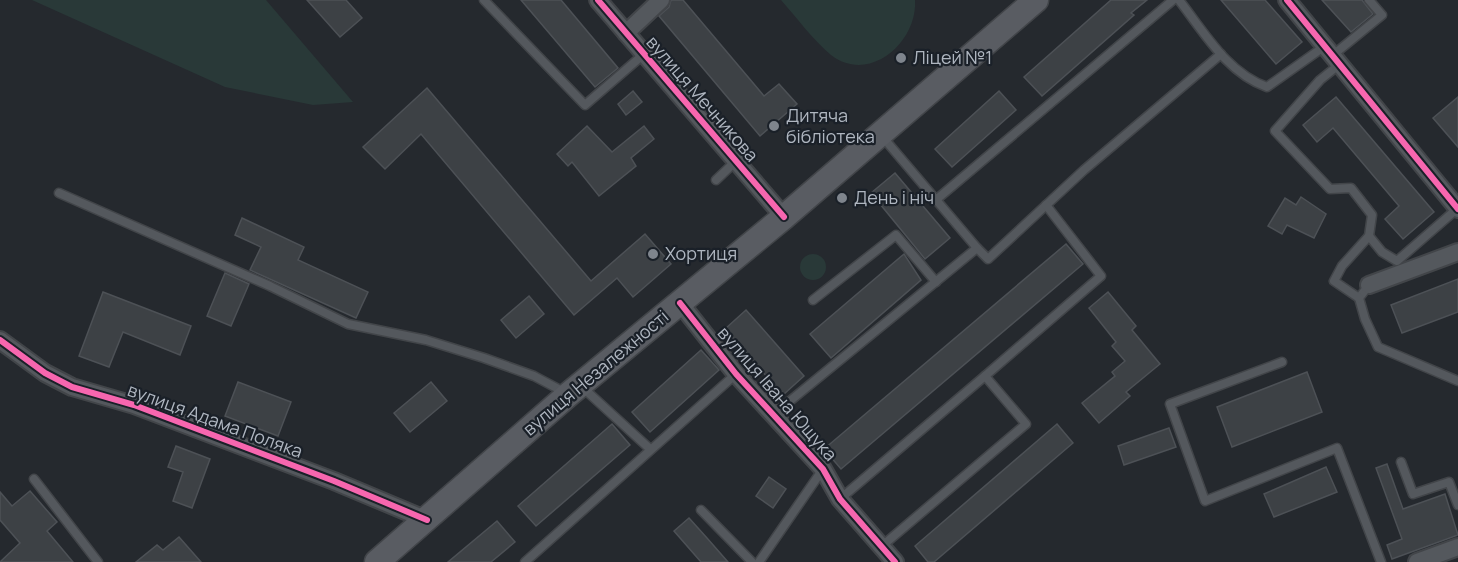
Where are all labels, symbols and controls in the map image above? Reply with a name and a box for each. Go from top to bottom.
street label: вулиця Мечникова [641,30,764,166]
place label: Ліцей №1 [913,45,992,69]
marker: Ліцей №1 [894,51,908,65]
place label: Дитяча бібліотека [786,103,875,148]
marker: Дитяча бібліотека [767,119,781,133]
place label: День і ніч [854,185,934,209]
marker: День і ніч [835,191,849,205]
place label: Хортиця [665,241,737,265]
marker: Хортиця [646,247,660,261]
street label: вулиця Незалежності [518,304,673,440]
street label: вулиця Івана Ющука [713,321,843,466]
street label: вулиця Адама Поляка [125,377,306,463]

